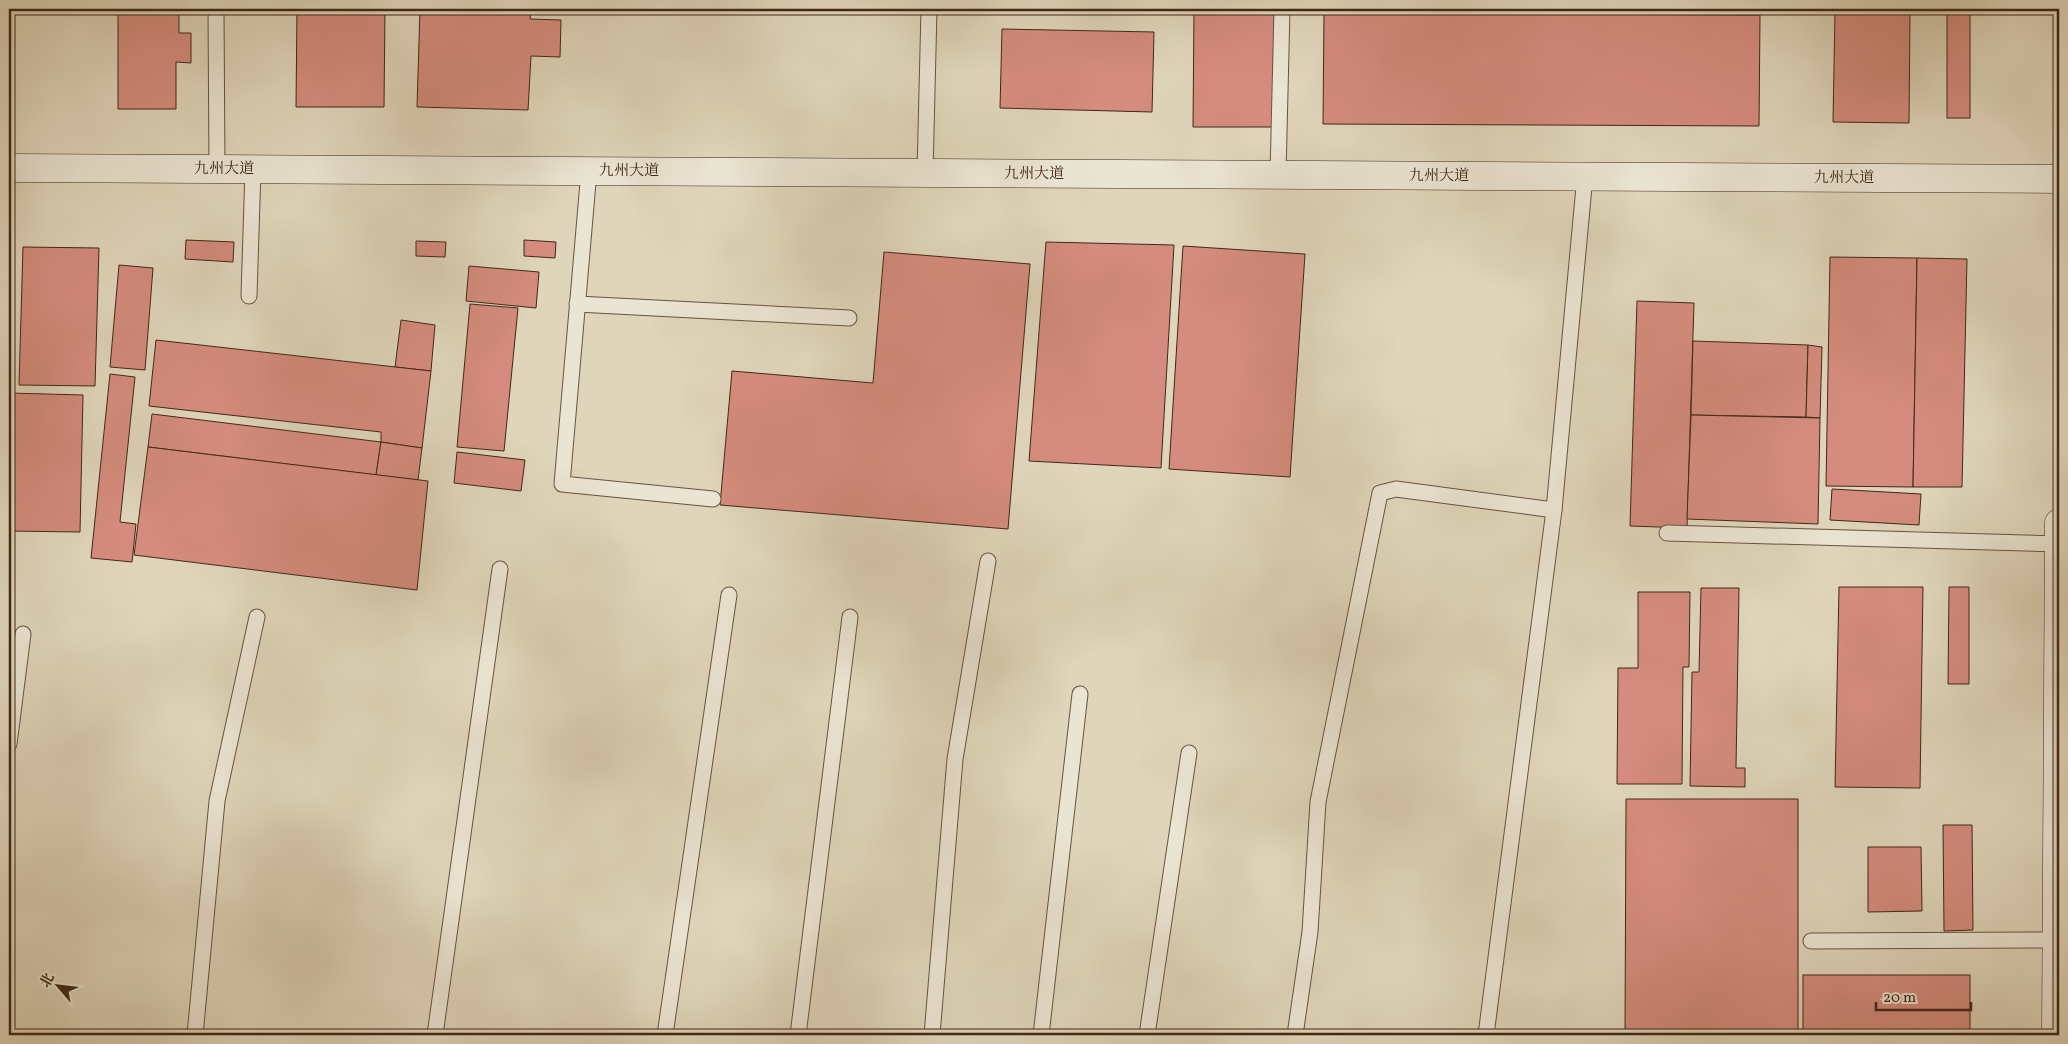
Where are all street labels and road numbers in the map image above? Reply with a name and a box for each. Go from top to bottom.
street label: 九州大道 [194,159,254,180]
street label: 九州大道 [599,161,659,182]
street label: 九州大道 [1004,164,1064,185]
street label: 九州大道 [1409,166,1469,187]
street label: 九州大道 [1814,168,1874,189]

